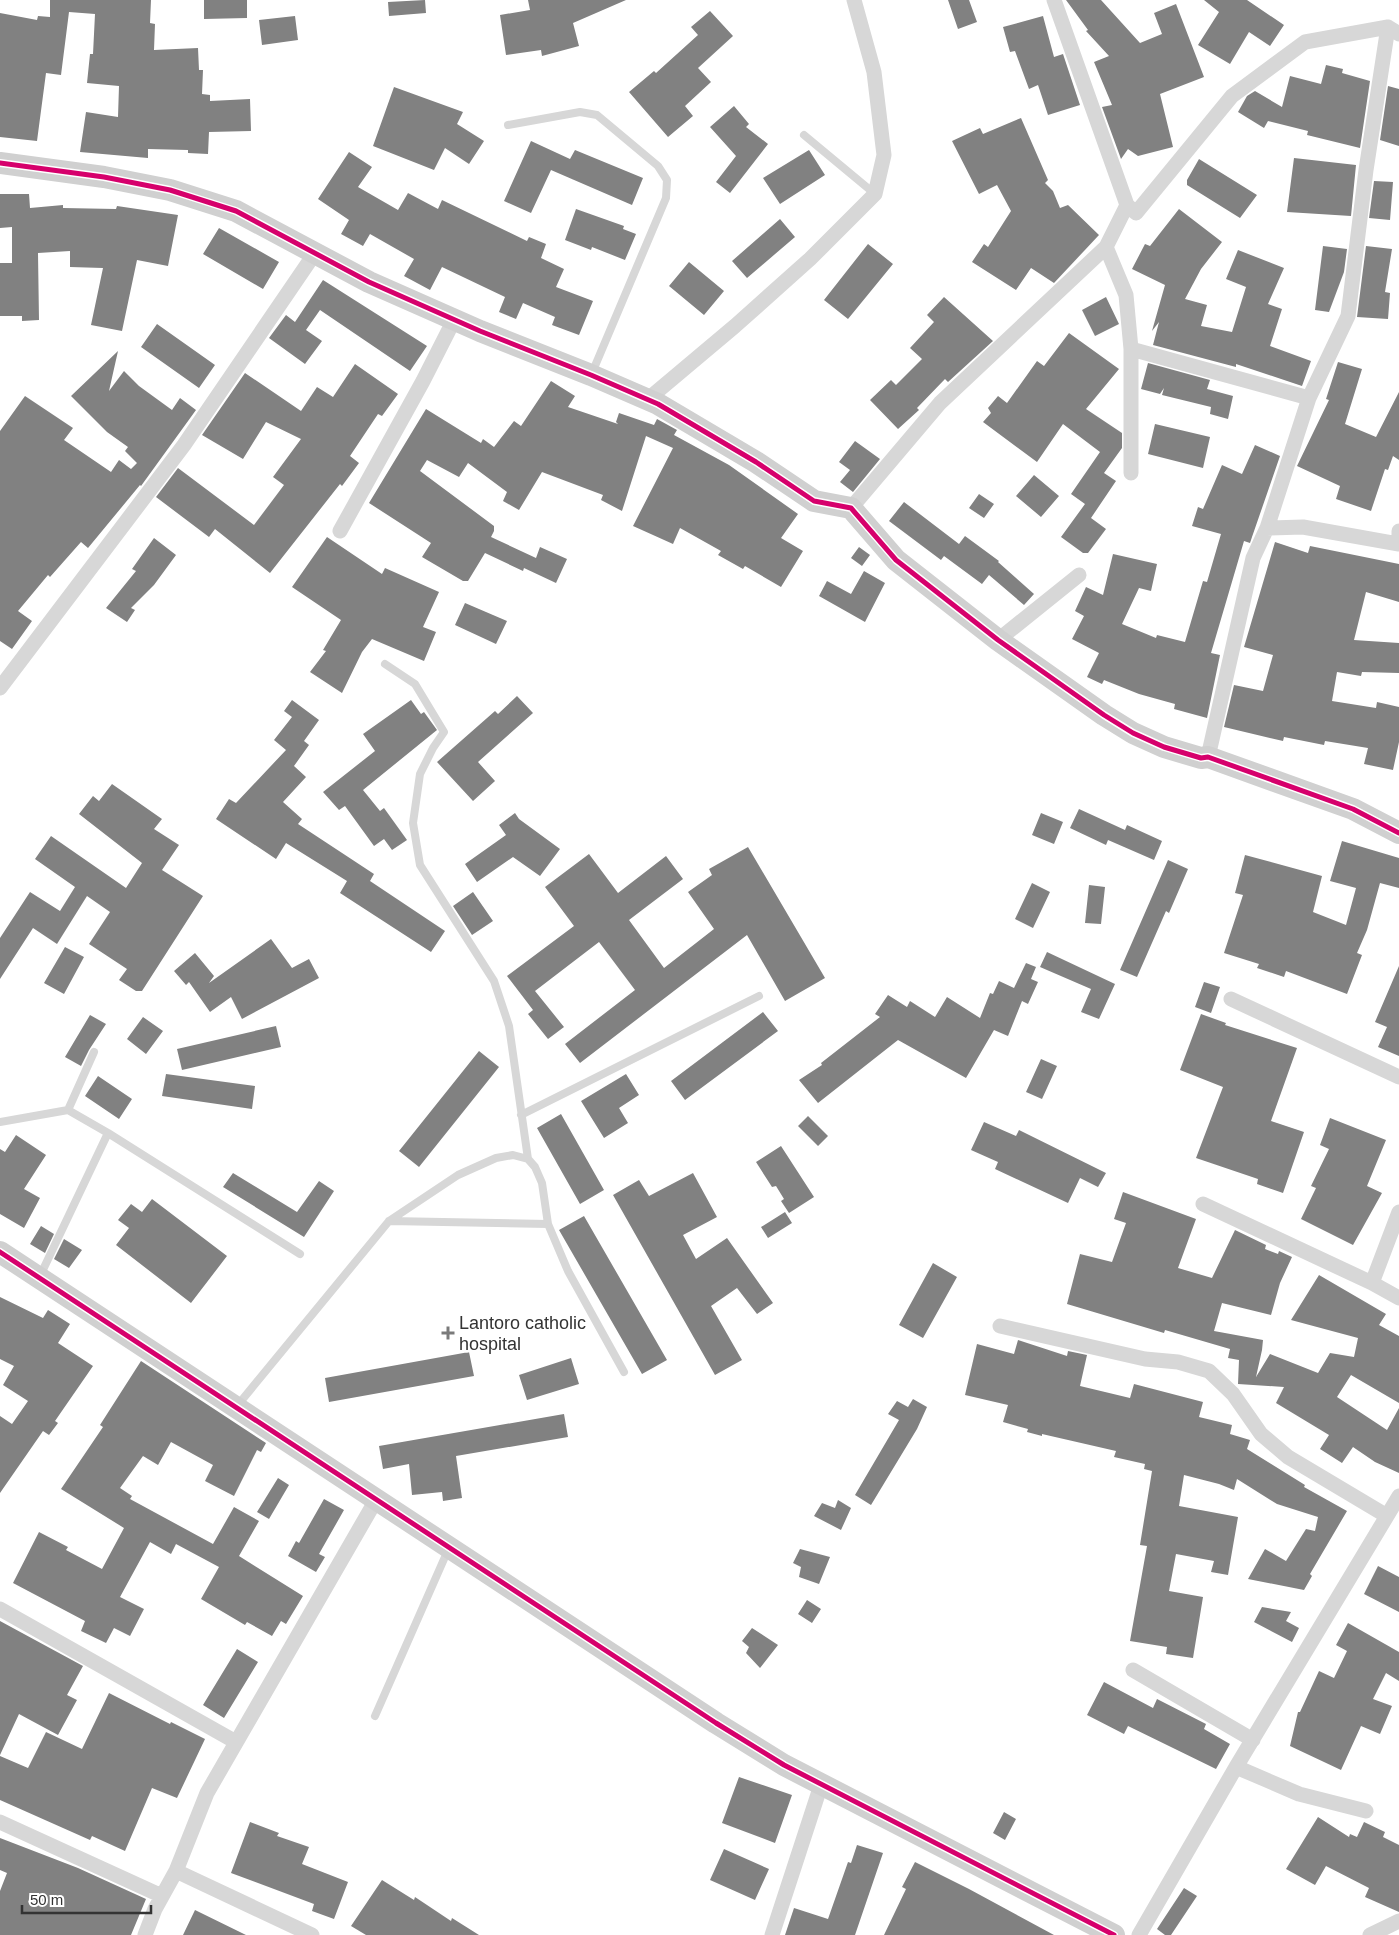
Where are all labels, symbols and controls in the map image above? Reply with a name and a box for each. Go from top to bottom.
place label: Lantoro catholic hospital [459,1313,586,1354]
marker: Lantoro catholic hospital [441,1326,455,1340]
scale bar [22,1882,151,1914]
text: 50 m [30,1891,63,1908]

